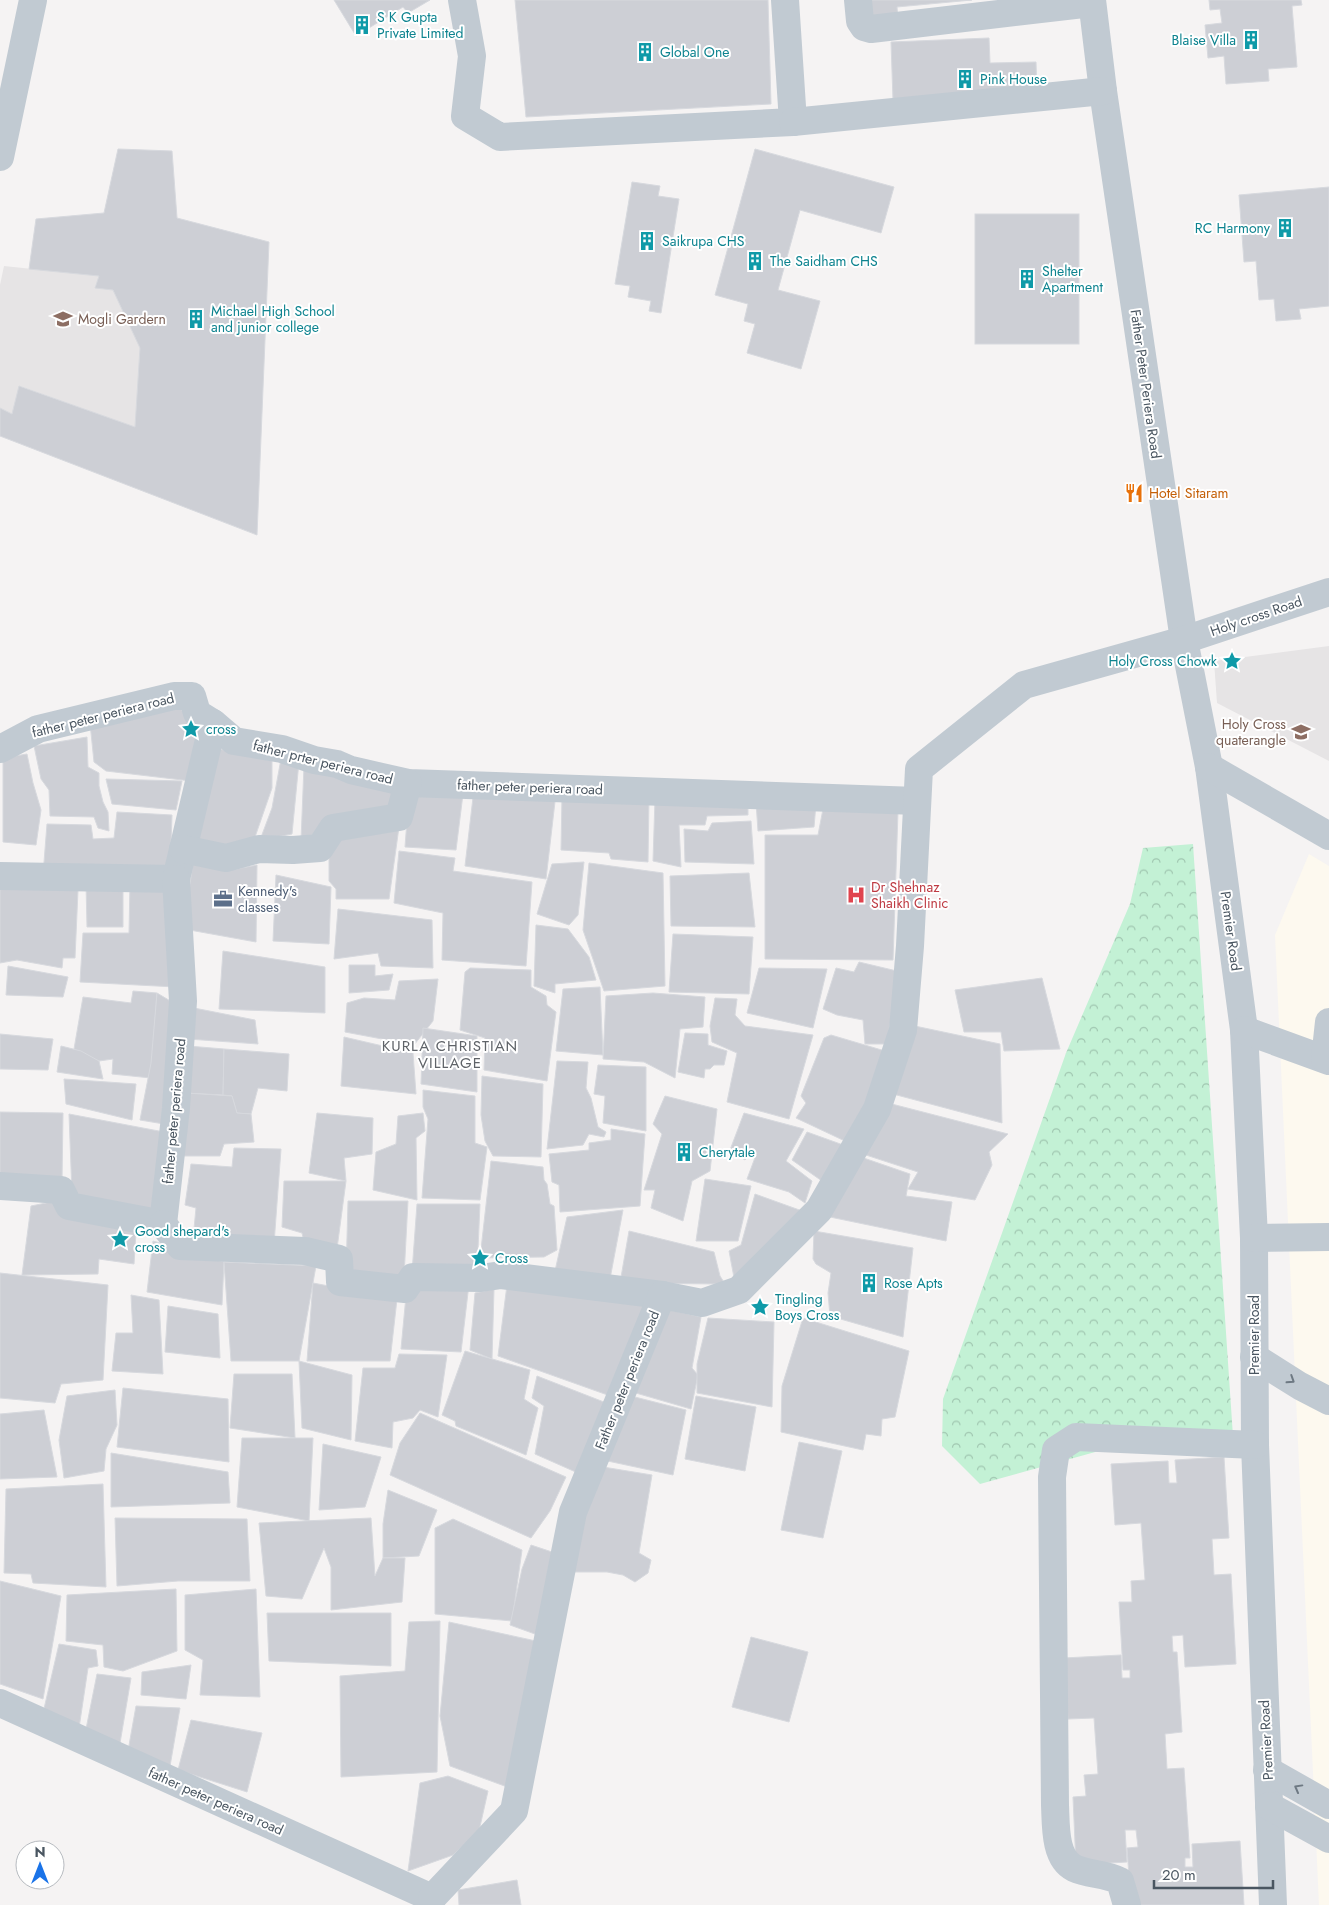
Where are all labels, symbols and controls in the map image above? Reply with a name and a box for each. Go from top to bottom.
place label: S K Gupta Private Limited [377,7,464,43]
building icon: S K Gupta Private Limited [351,14,373,36]
building icon: Blaise Villa [1240,29,1262,51]
place label: Blaise Villa [1171,30,1236,50]
building icon: Global One [634,41,656,63]
place label: Global One [660,42,729,62]
building icon: Pink House [954,68,976,90]
place label: Pink House [980,69,1047,89]
building icon: RC Harmony [1274,217,1296,239]
place label: RC Harmony [1195,218,1271,238]
building icon: Saikrupa CHS [636,230,658,252]
place label: Saikrupa CHS [662,231,745,251]
building icon: The Saidham CHS [744,250,766,272]
place label: The Saidham CHS [770,251,878,271]
place label: Shelter Apartment [1042,261,1104,297]
building icon: Shelter Apartment [1016,268,1038,290]
place label: Michael High School and junior college [211,301,335,337]
school or university icon: Mogli Gardern [52,308,74,330]
building icon: Michael High School and junior college [185,308,207,330]
street label: Father Peter Periera Road [1126,308,1166,460]
place label: Mogli Gardern [78,309,166,329]
restaurant icon: Hotel Sitaram [1123,482,1145,504]
place label: Hotel Sitaram [1149,483,1229,503]
street label: Holy cross Road [1207,591,1305,641]
place icon: Holy Cross Chowk [1221,650,1243,672]
place label: Holy Cross Chowk [1108,651,1218,671]
street label: father peter periera road [30,688,176,742]
place label: Holy Cross quaterangle [1216,714,1286,750]
place icon: cross [180,718,202,740]
place label: cross [206,719,237,739]
school or university icon: Holy Cross quaterangle [1290,721,1312,743]
street label: father prter periera road [251,735,395,789]
street label: father peter periera road [457,774,603,800]
place label: Dr Shehnaz Shaikh Clinic [871,877,948,913]
place label: Kennedy's classes [238,881,297,917]
hospital icon: Dr Shehnaz Shaikh Clinic [845,884,867,906]
office icon: Kennedy's classes [212,888,234,910]
street label: Premier Road [1216,890,1246,972]
district label: KURLA CHRISTIAN VILLAGE [382,1035,518,1074]
street label: father peter periera road [158,1037,190,1185]
building icon: Cherytale [673,1141,695,1163]
place label: Cherytale [699,1142,755,1162]
place label: Good shepard's cross [135,1221,230,1257]
place icon: Good shepard's cross [109,1228,131,1250]
place icon: Cross [469,1247,491,1269]
place label: Cross [495,1248,528,1268]
building icon: Rose Apts [858,1272,880,1294]
place label: Rose Apts [884,1273,943,1293]
place label: Tingling Boys Cross [775,1289,840,1325]
street label: Premier Road [1244,1295,1264,1375]
place icon: Tingling Boys Cross [749,1296,771,1318]
street label: Father peter periera road [590,1307,664,1453]
one-way arrow [1285,1374,1294,1384]
street label: Premier Road [1254,1699,1278,1781]
street label: father peter periera road [145,1762,287,1840]
one-way arrow [1295,1784,1304,1794]
north arrow [15,1840,65,1890]
text: N [34,1842,46,1862]
scale bar [1154,1858,1273,1890]
text: 20 m [1162,1864,1196,1886]

